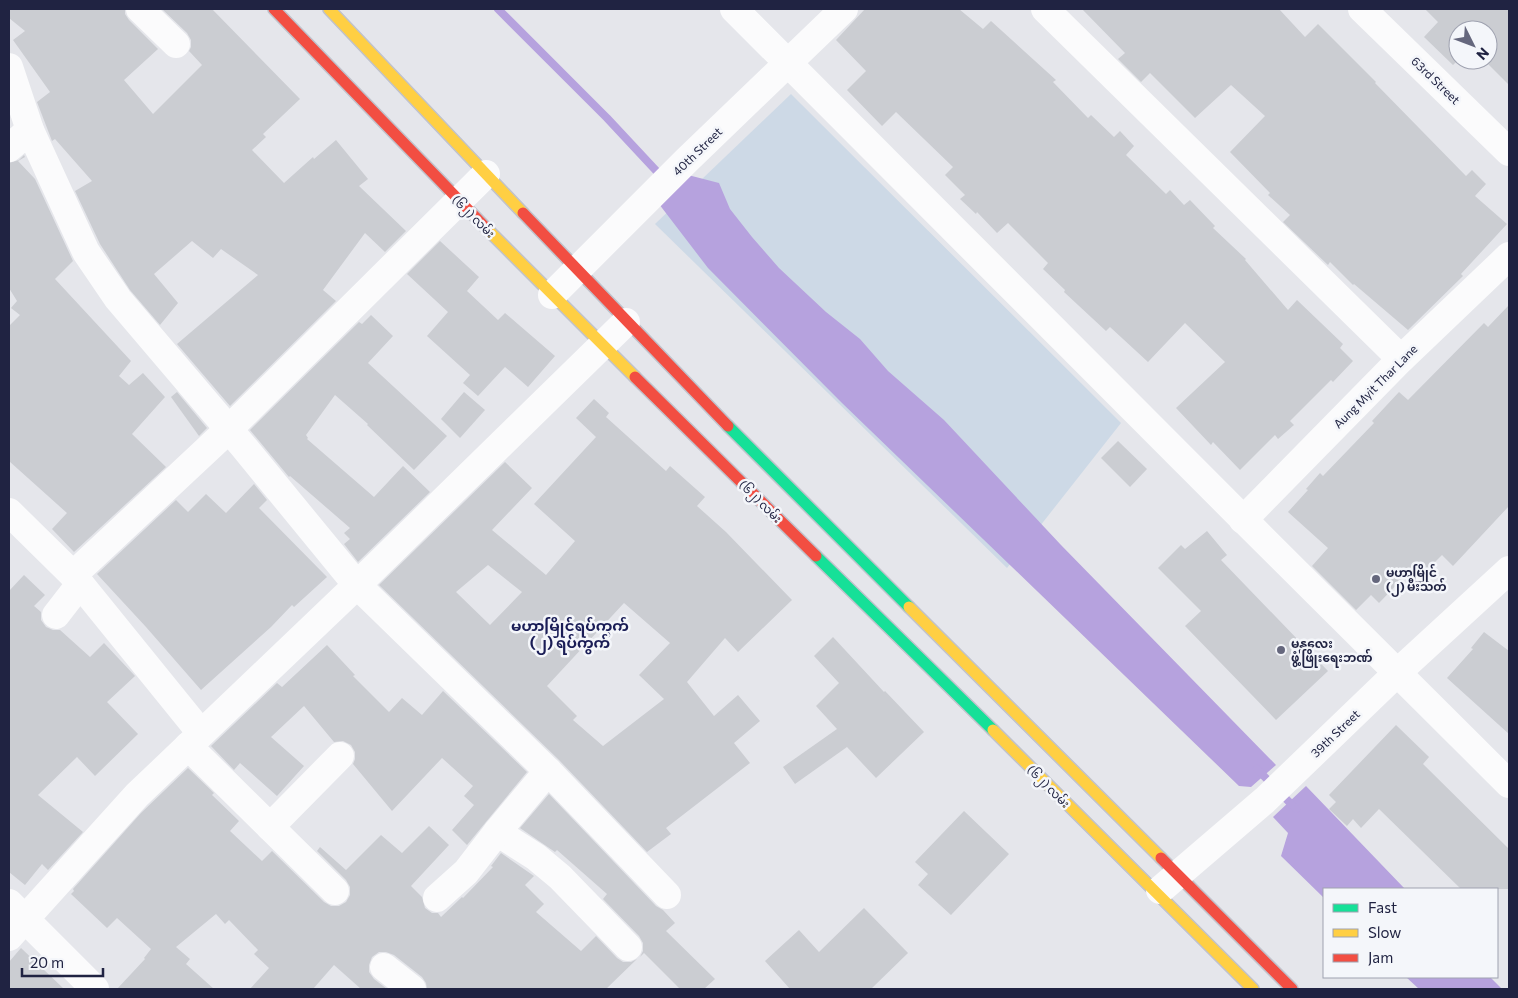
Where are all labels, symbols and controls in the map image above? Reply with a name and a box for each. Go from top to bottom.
north arrow [1448,20,1498,70]
text: N [1473,44,1493,64]
street label: 63rd Street [1409,53,1463,107]
street label: 40th Street [669,124,725,178]
street label: (၆၂) လမ်း [447,191,499,243]
street label: Aung Myit Thar Lane [1330,341,1420,431]
street label: (၆၂) လမ်း [734,476,786,528]
place label: မဟာမြိုင် (၂) မီးသတ် [1386,563,1447,597]
marker: မဟာမြိုင် (၂) မီးသတ် [1370,573,1382,585]
district label: မဟာမြိုင်ရပ်ကွက် (၂) ရပ်ကွက် [511,616,629,655]
place label: မန္တလေး ဖွံ့ဖြိုးရေးဘဏ် [1291,636,1373,668]
marker: မန္တလေး ဖွံ့ဖြိုးရေးဘဏ် [1275,644,1287,656]
street label: 39th Street [1308,706,1362,760]
street label: (၆၂) လမ်း [1022,761,1074,813]
legend [1323,888,1498,978]
text: Fast [1368,898,1397,916]
text: Slow [1368,923,1401,941]
scale bar [22,946,104,978]
text: Jam [1368,948,1393,966]
text: 20 m [30,953,64,971]

